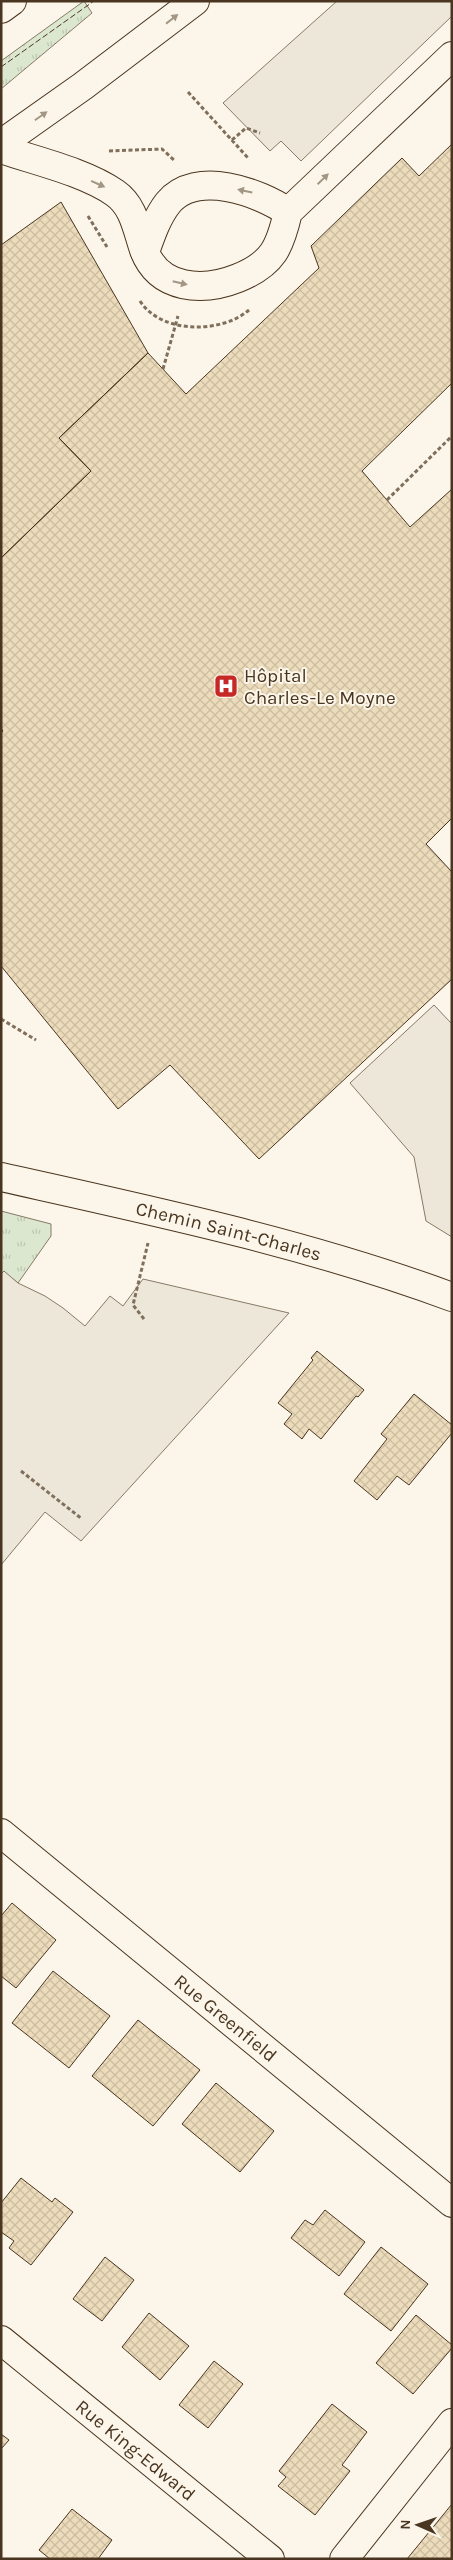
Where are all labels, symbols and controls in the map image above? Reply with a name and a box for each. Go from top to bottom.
one-way arrow [165,14,179,24]
one-way arrow [35,111,48,121]
one-way arrow [317,173,329,185]
one-way arrow [91,181,105,189]
one-way arrow [236,187,252,195]
one-way arrow [172,279,187,287]
place label: Hôpital Charles-Le Moyne [244,665,396,709]
hospital icon: Hôpital Charles-Le Moyne [213,673,239,699]
street label: Chemin Saint-Charles [134,1198,324,1266]
street label: Rue Greenfield [170,1970,281,2067]
street label: Rue King-Edward [71,2395,200,2506]
north arrow [393,2500,443,2550]
text: N [397,2519,414,2530]

